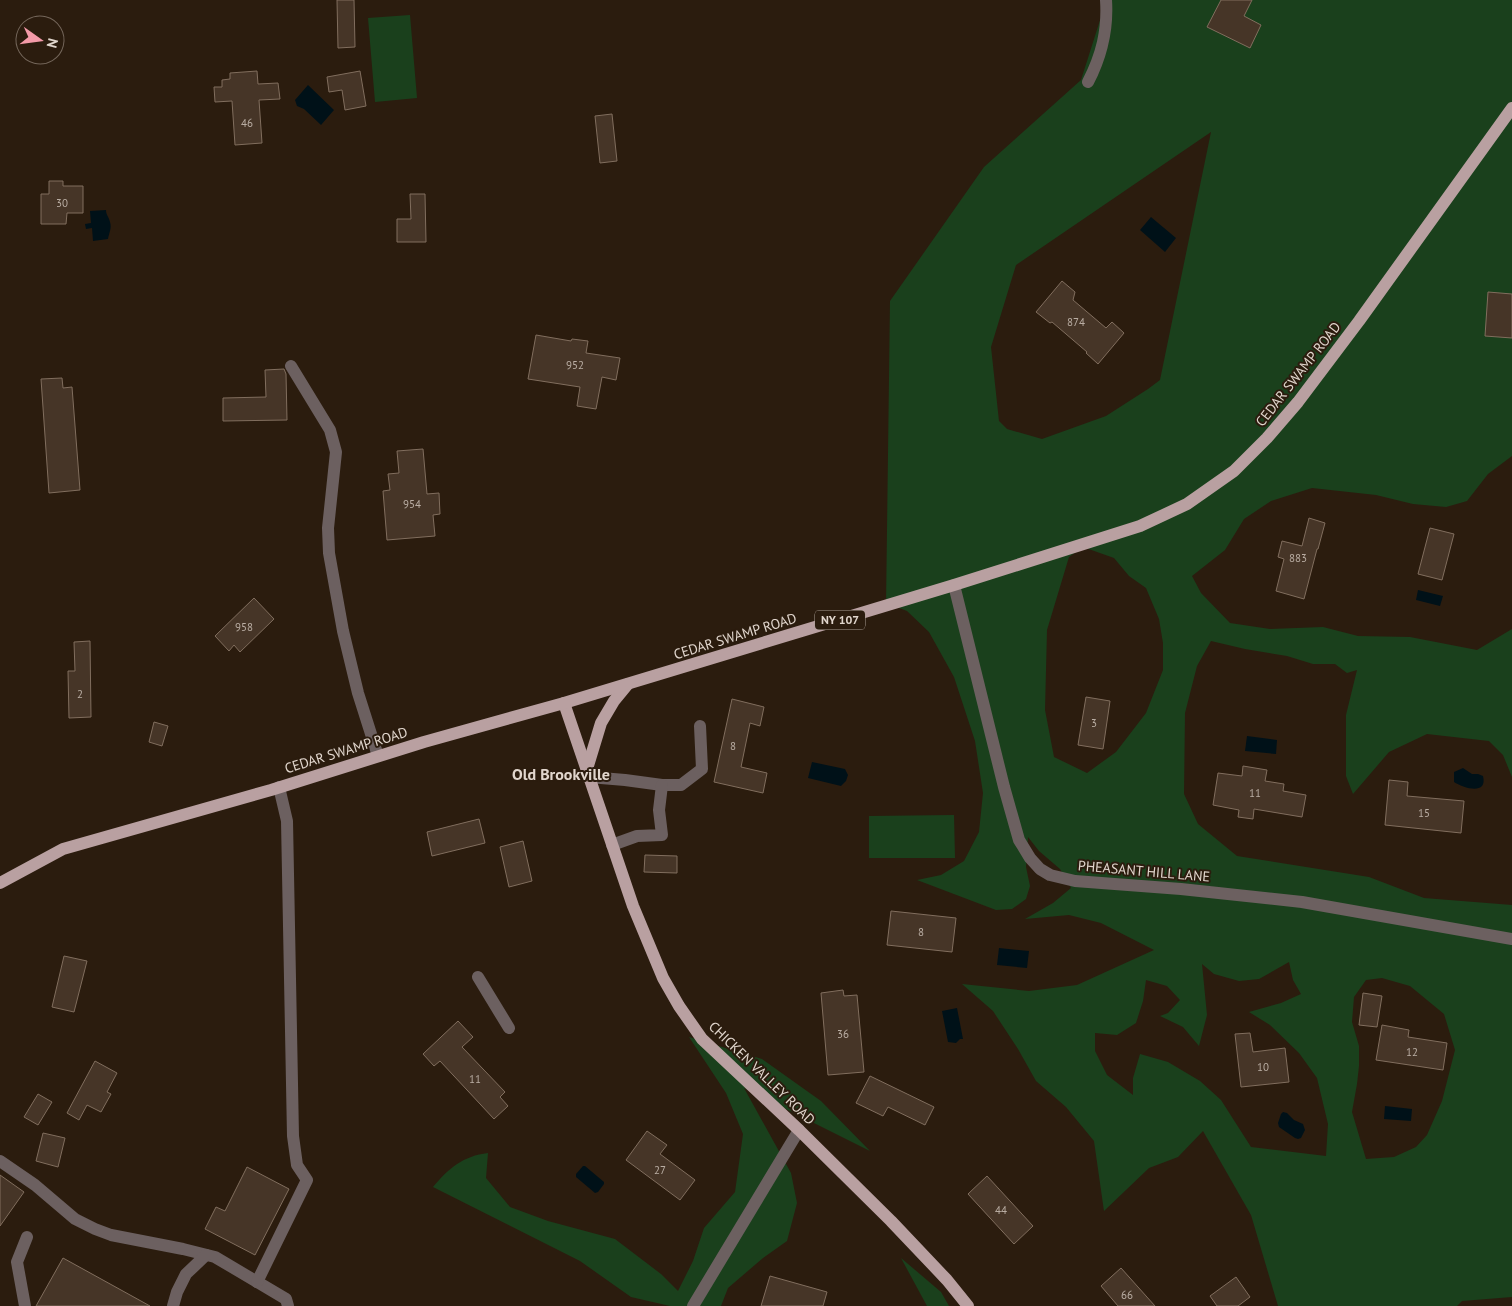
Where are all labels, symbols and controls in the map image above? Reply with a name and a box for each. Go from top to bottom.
north arrow [15,15,65,65]
text: N [43,37,62,50]
house number: 46 [241,116,253,130]
house number: 30 [56,196,68,210]
house number: 874 [1067,315,1085,329]
street label: CEDAR SWAMP ROAD [1252,318,1344,430]
house number: 952 [566,358,584,372]
house number: 954 [403,497,421,511]
house number: 883 [1289,551,1307,565]
street label: CEDAR SWAMP ROAD [671,609,799,663]
road number: NY 107 [815,610,865,630]
house number: 958 [235,620,253,634]
house number: 2 [77,687,83,701]
house number: 3 [1091,716,1097,730]
street label: CEDAR SWAMP ROAD [282,723,410,777]
house number: 8 [730,739,736,753]
district label: Old Brookville [512,764,610,784]
house number: 11 [1249,786,1261,800]
house number: 15 [1418,806,1430,820]
street label: PHEASANT HILL LANE [1077,856,1211,886]
house number: 8 [918,925,924,939]
street label: CHICKEN VALLEY ROAD [705,1017,819,1129]
house number: 36 [837,1027,849,1041]
house number: 12 [1406,1045,1418,1059]
house number: 10 [1257,1060,1269,1074]
house number: 11 [469,1072,481,1086]
house number: 27 [654,1163,666,1177]
house number: 44 [995,1203,1007,1217]
house number: 66 [1121,1288,1133,1302]

